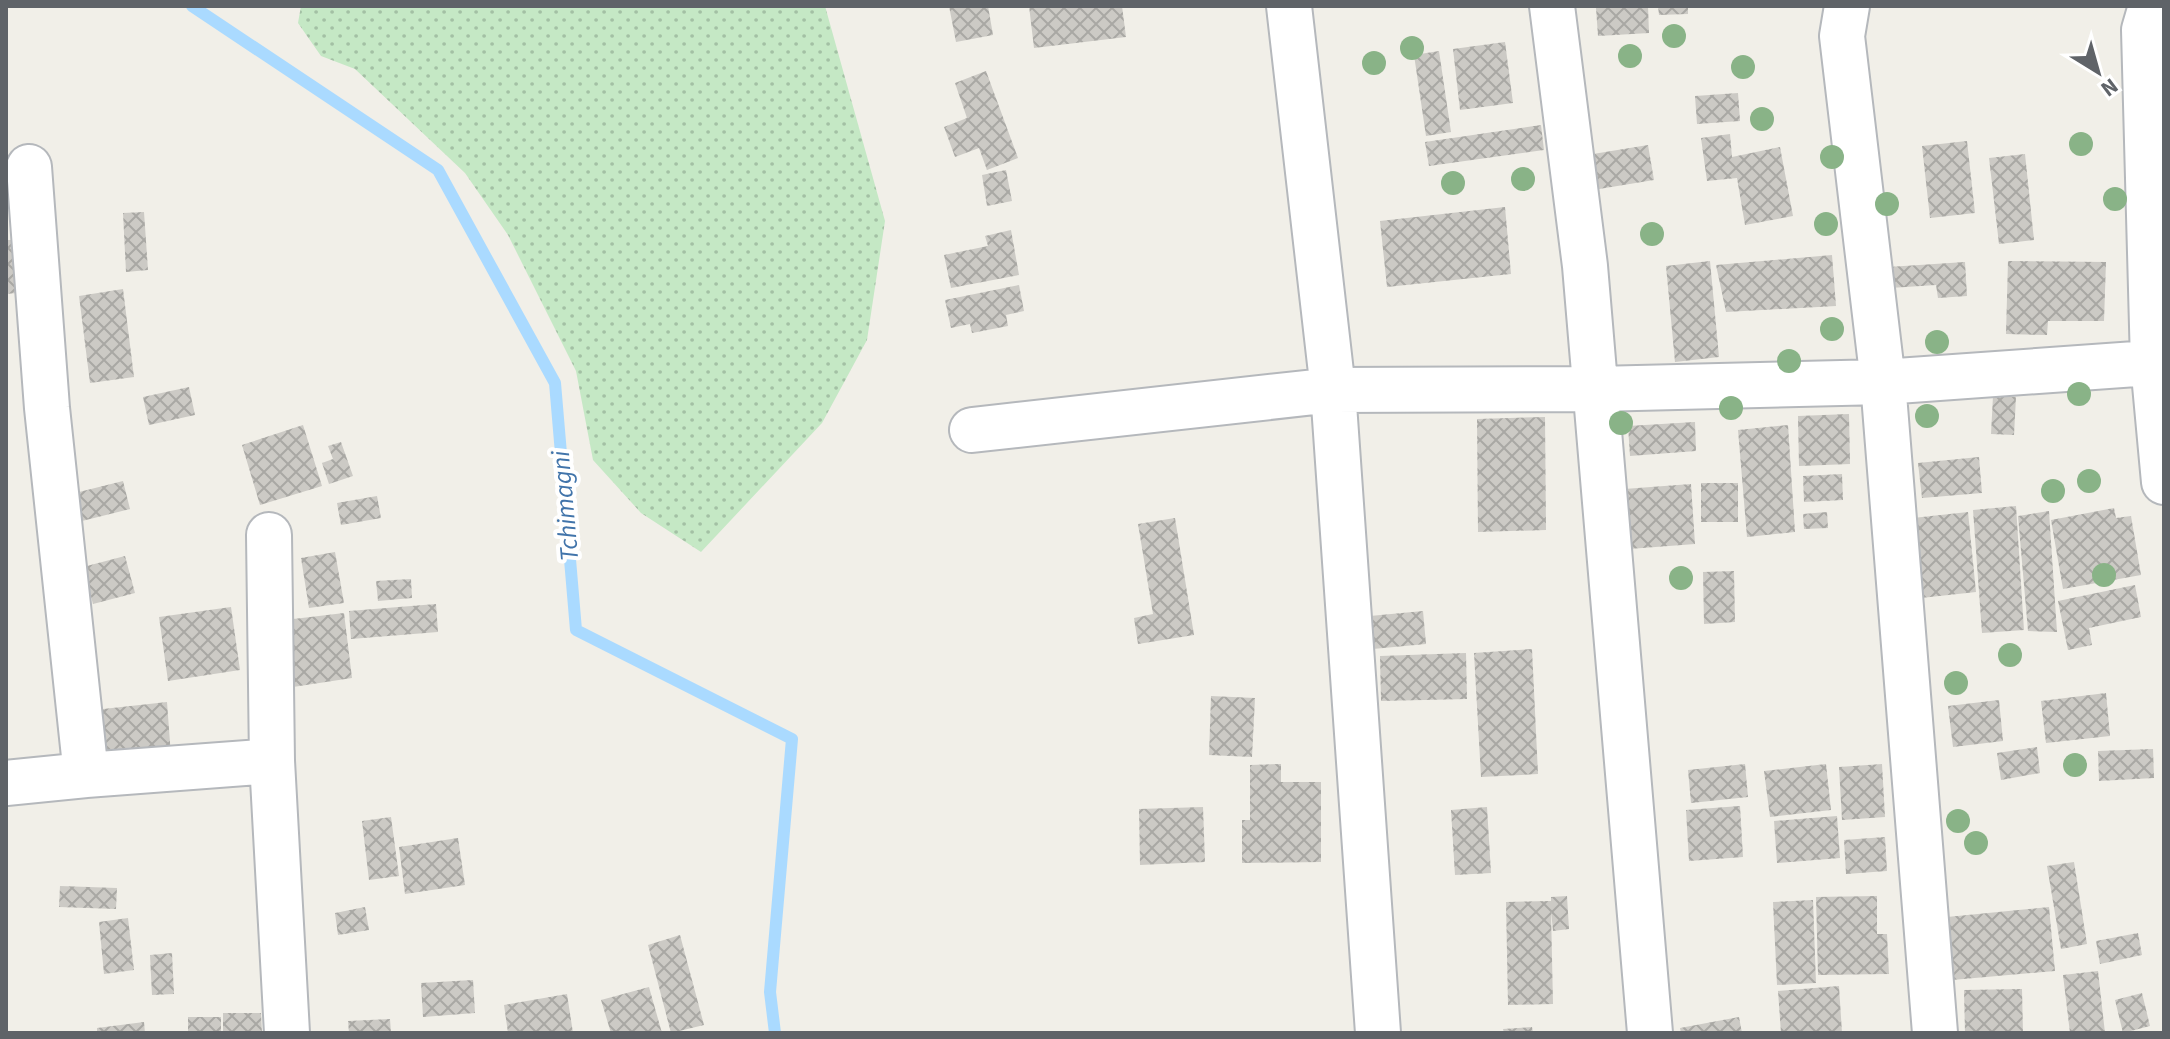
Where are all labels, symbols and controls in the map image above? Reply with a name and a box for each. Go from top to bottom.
north arrow [2058,32,2138,112]
text: N [2094,70,2125,104]
water label: Tchimagni [542,448,588,563]

